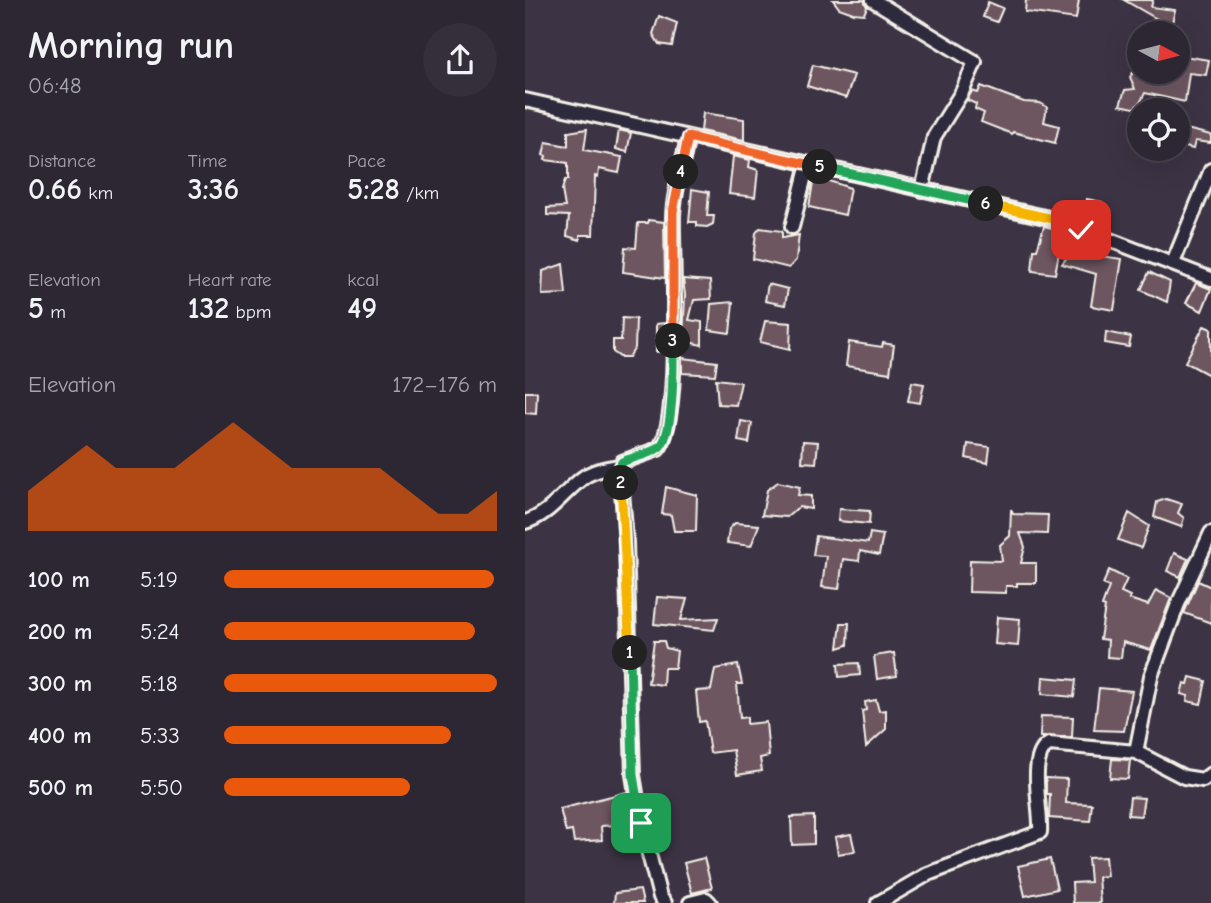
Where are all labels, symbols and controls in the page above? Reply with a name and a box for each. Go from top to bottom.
north arrow [1127,21,1190,84]
map controls [1127,21,1190,161]
button: share [423,23,497,97]
text: Morning run [28,24,234,68]
text: 06:48 [28,72,82,99]
button: locate [1127,98,1190,161]
text: Distance [28,150,96,172]
text: Time [188,150,227,172]
text: Pace [347,150,386,172]
pin: 5 [803,150,837,184]
pin: 4 [663,154,699,190]
text: 5 [814,155,825,177]
text: 4 [676,160,685,182]
text: 0.66 [28,172,82,207]
text: 3:36 [188,172,239,207]
text: 5:28 [347,172,400,207]
text: km [82,182,113,204]
text: /km [400,182,439,204]
pin: 6 [969,186,1003,222]
text: 6 [981,192,990,214]
pin [1051,200,1111,260]
icon: check [1062,211,1100,249]
text: Elevation [28,269,101,291]
text: Heart rate [188,269,271,291]
text: kcal [347,269,379,291]
text: 5 [28,291,44,326]
text: 132 [188,291,229,326]
text: 49 [347,291,377,326]
text: m [44,301,66,323]
text: bpm [229,301,272,323]
pin: 3 [655,324,691,358]
text: 3 [668,329,677,351]
text: Elevation [28,371,116,398]
text: 172–176 m [392,371,497,398]
pin: 2 [603,466,639,500]
text: 2 [616,471,625,493]
text: 100 m [28,566,90,593]
text: 5:19 [140,566,178,593]
text: 200 m [28,618,92,645]
text: 5:24 [140,618,180,645]
pin: 1 [613,636,647,670]
text: 1 [626,641,633,663]
text: 300 m [28,670,92,697]
text: 5:18 [140,670,178,697]
text: 400 m [28,722,92,749]
text: 5:33 [140,722,180,749]
text: 500 m [28,774,93,801]
text: 5:50 [140,774,183,801]
pin [611,793,671,853]
icon: arrive [622,804,660,842]

